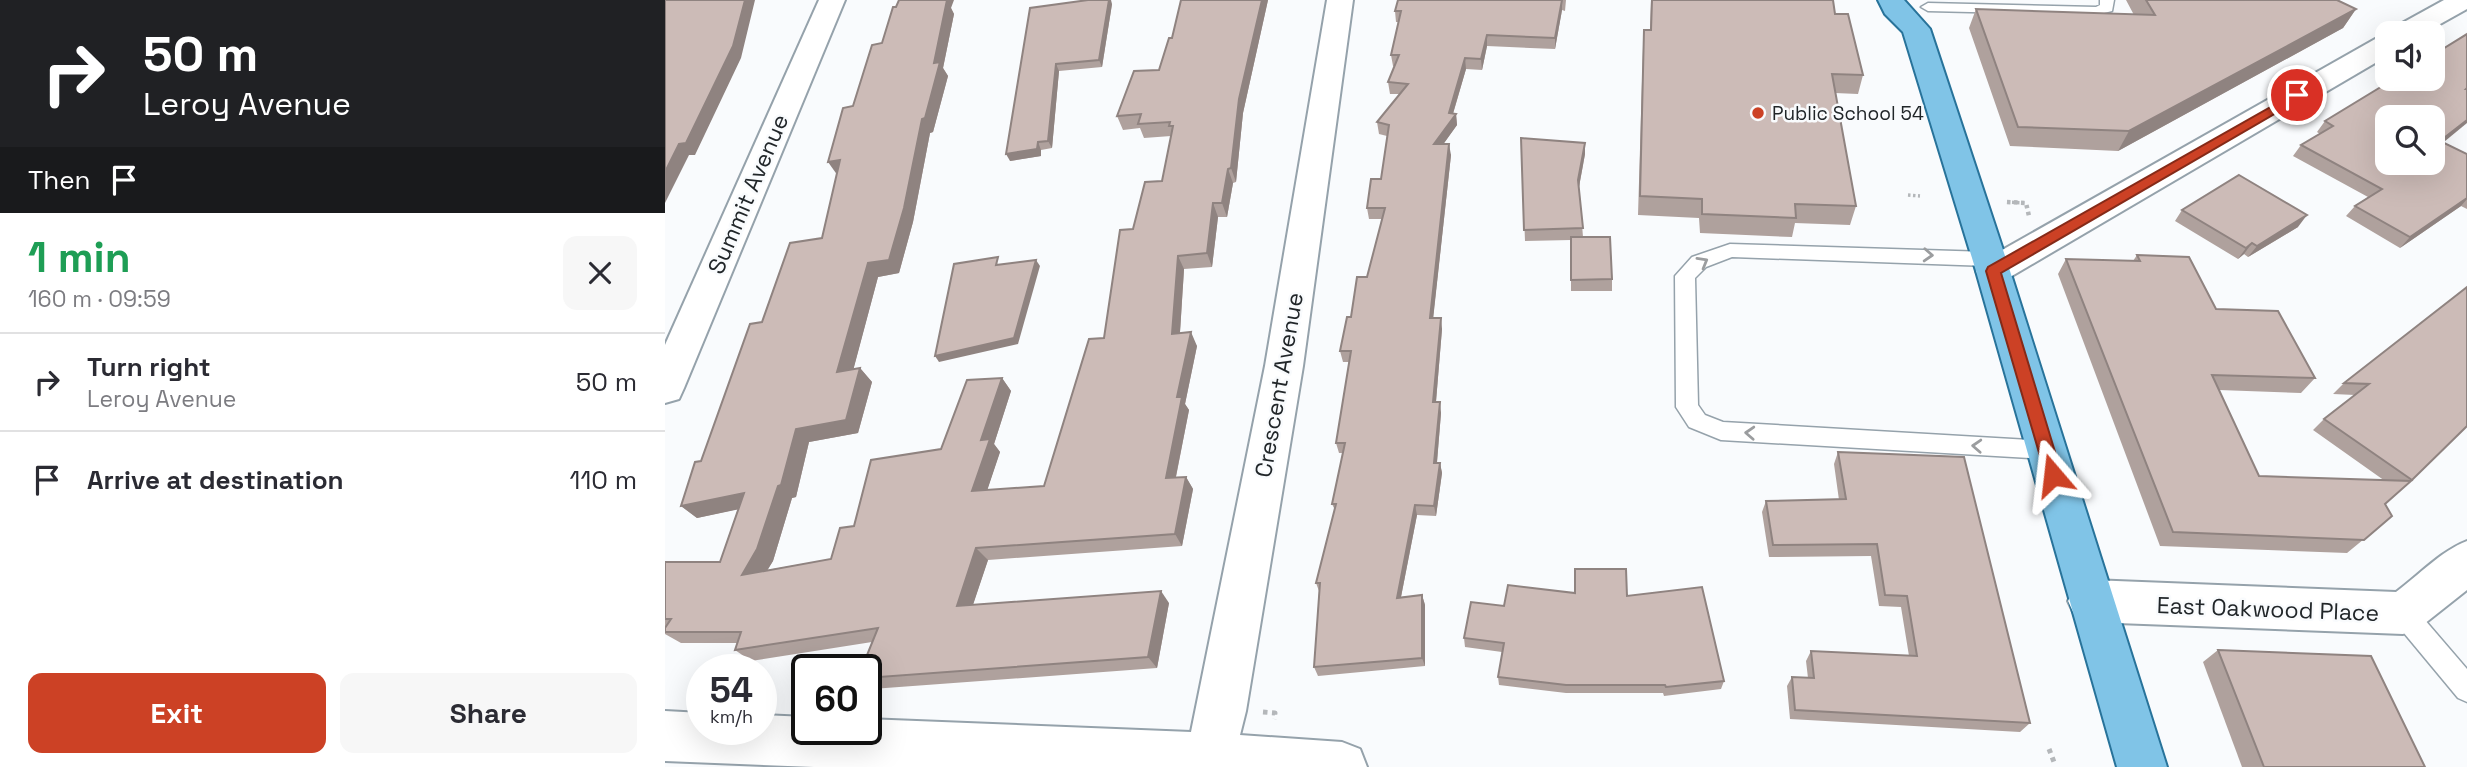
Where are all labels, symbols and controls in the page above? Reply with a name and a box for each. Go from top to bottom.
map controls [2375,21,2445,175]
button: sound [2375,21,2445,91]
text: 50 m [143,23,258,85]
icon: right [28,28,119,119]
pin [2267,65,2327,125]
icon: arrive [2278,76,2316,114]
text: Leroy Avenue [143,84,351,124]
place label: Public School 54 [1772,101,1924,126]
marker: Public School 54 [1750,105,1766,121]
button: search [2375,105,2445,175]
street label: Summit Avenue [701,110,795,278]
icon: arrive [105,161,143,199]
text: Then [28,163,91,197]
text: 1 min [28,231,131,284]
button: close [563,236,637,310]
one-way arrow [1923,247,1934,262]
one-way arrow [1696,257,1709,270]
text: 160 m · 09:59 [28,284,171,314]
street label: Crescent Avenue [1248,290,1310,480]
text: Turn right [87,350,211,384]
icon: right [28,363,66,401]
text: 50 m [576,365,637,399]
text: Leroy Avenue [87,384,236,414]
one-way arrow [1745,426,1756,441]
position arrow [2016,438,2090,512]
one-way arrow [1972,439,1983,454]
icon: arrive [28,461,66,499]
text: Arrive at destination [87,463,344,497]
text: 110 m [570,463,637,497]
street label: East Oakwood Place [2156,590,2380,628]
speed limit sign: 60 [791,654,882,745]
text: 54 [710,668,753,712]
button: Exit [28,673,326,753]
button: Share [340,673,637,753]
text: km/h [710,705,753,728]

